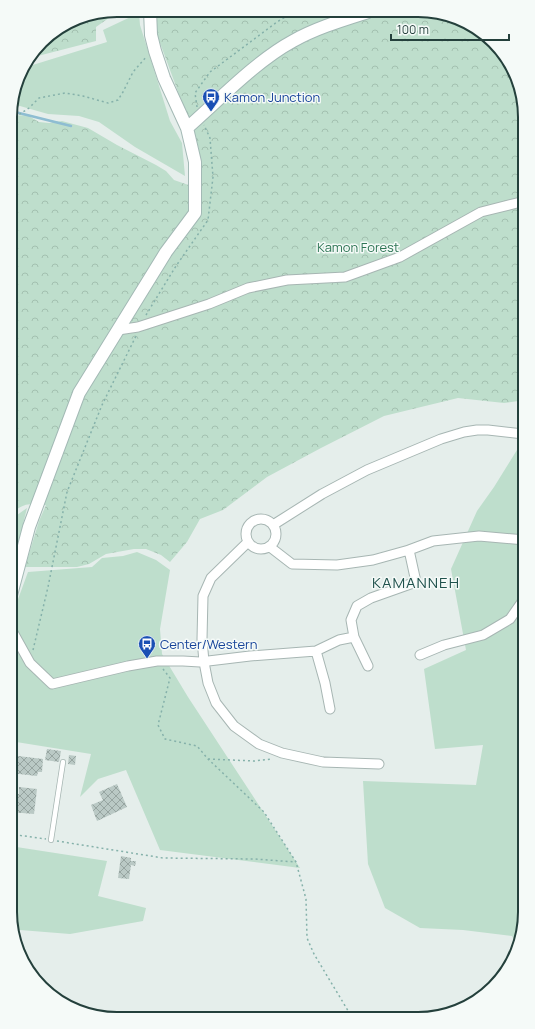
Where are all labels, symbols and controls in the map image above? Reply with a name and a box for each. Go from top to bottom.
scale bar [391,16,509,42]
text: 100 m [397,21,429,38]
bus stop icon: Kamon Junction [201,87,221,112]
place label: Kamon Junction [224,88,320,106]
park label: Kamon Forest [317,238,399,256]
district label: KAMANNEH [372,572,460,593]
bus stop icon: Center/Western [137,634,157,659]
place label: Center/Western [160,635,257,653]

